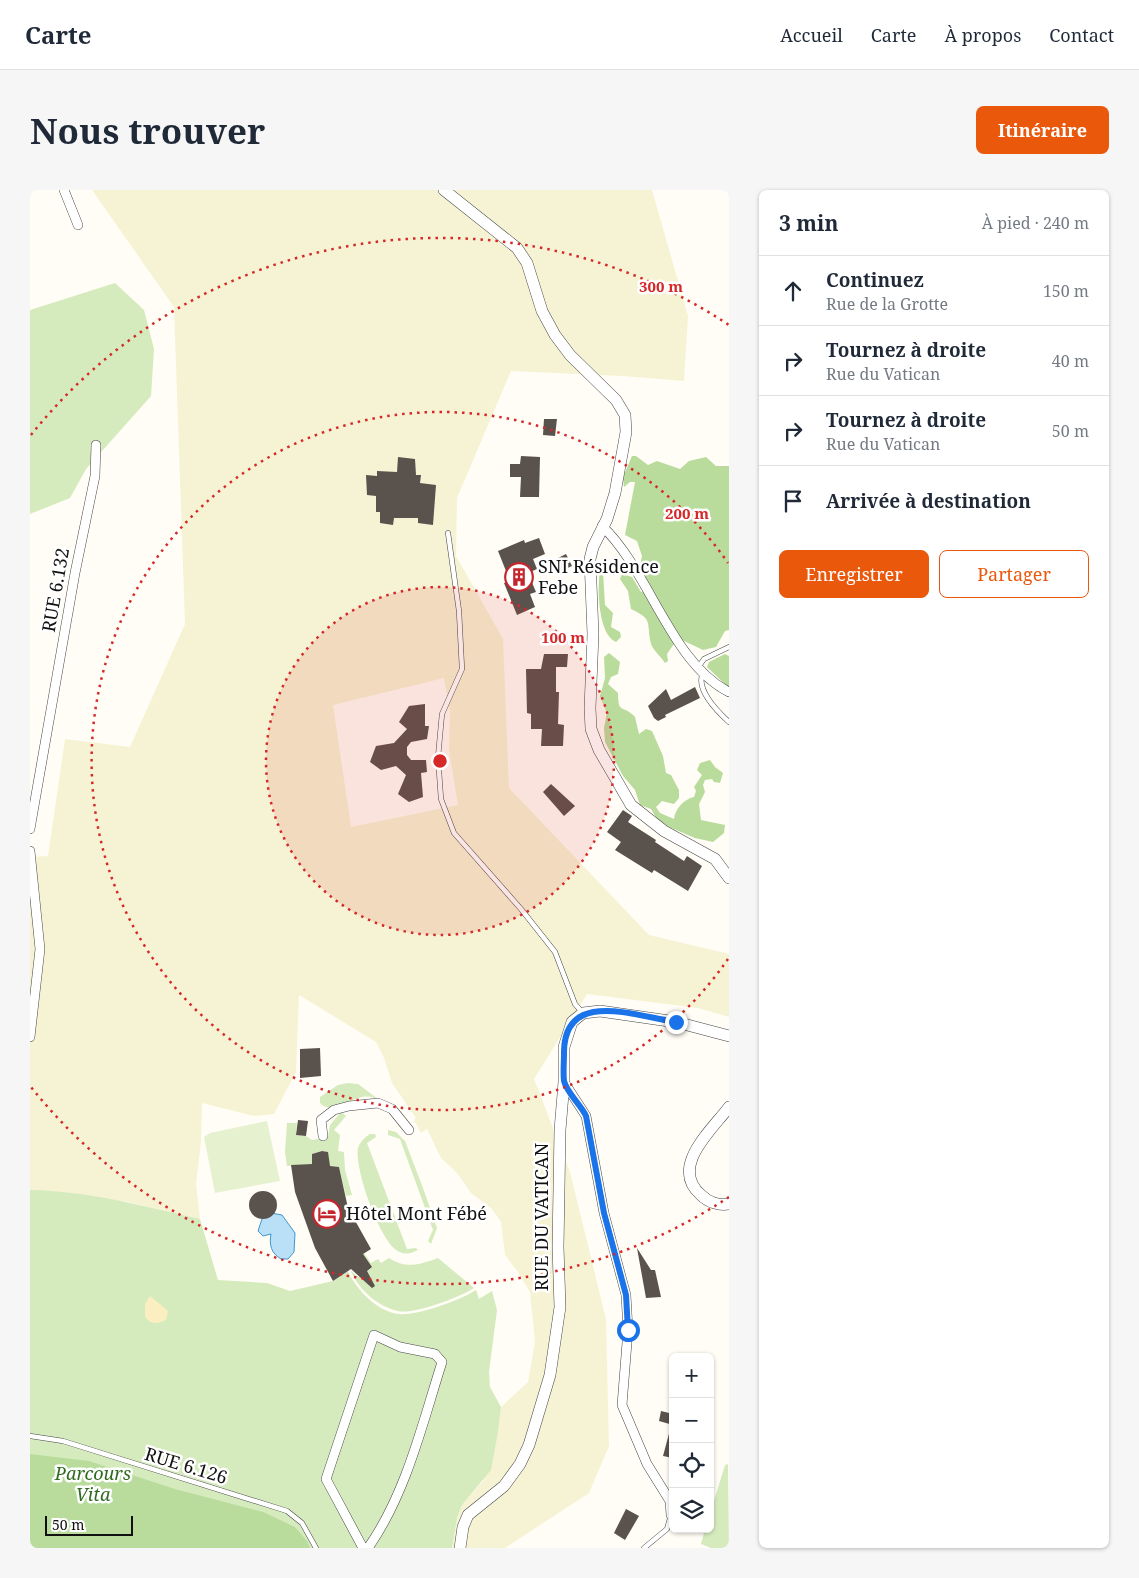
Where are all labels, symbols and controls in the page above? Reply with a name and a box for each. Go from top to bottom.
text: Carte [25,18,91,51]
text: Accueil [780,23,843,47]
text: Carte [871,23,916,47]
text: À propos [944,23,1021,47]
text: Contact [1049,23,1114,47]
button: Itinéraire [976,106,1109,154]
text: Nous trouver [30,107,265,154]
text: 3 min [779,209,838,237]
text: À pied · 240 m [982,212,1089,234]
text: Continuez [826,267,924,293]
text: 300 m [639,276,683,296]
icon: ahead [779,277,807,305]
text: 150 m [1043,280,1089,302]
text: Rue de la Grotte [826,293,948,315]
text: Tournez à droite [826,337,986,363]
icon: right [779,347,807,375]
text: 40 m [1052,350,1089,372]
text: Rue du Vatican [826,363,940,385]
text: Tournez à droite [826,407,986,433]
icon: right [779,417,807,445]
text: 50 m [1052,420,1089,442]
text: Rue du Vatican [826,433,940,455]
icon: arrive [779,487,807,515]
text: Arrivée à destination [826,488,1031,514]
text: 200 m [665,503,709,523]
street label: RUE 6.132 [36,546,74,634]
button: Enregistrer [779,550,929,598]
button: Partager [939,550,1089,598]
place label: SNI Résidence Febe [538,554,659,599]
building icon: SNI Résidence Febe [504,562,534,592]
text: 100 m [541,627,585,647]
centre of rings [431,752,449,770]
route end [665,1011,688,1034]
street label: RUE DU VATICAN [529,1142,553,1291]
hotel icon: Hôtel Mont Fébé [312,1199,342,1229]
place label: Hôtel Mont Fébé [346,1201,487,1225]
route start [617,1319,640,1342]
map controls [669,1353,714,1533]
button: + [669,1353,714,1398]
button: − [669,1398,714,1443]
street label: RUE 6.126 [142,1441,231,1489]
button: locate [669,1443,714,1488]
park label: Parcours Vita [54,1461,131,1506]
button: layers [669,1488,714,1533]
scale bar [45,1513,132,1536]
text: 50 m [52,1515,85,1534]

